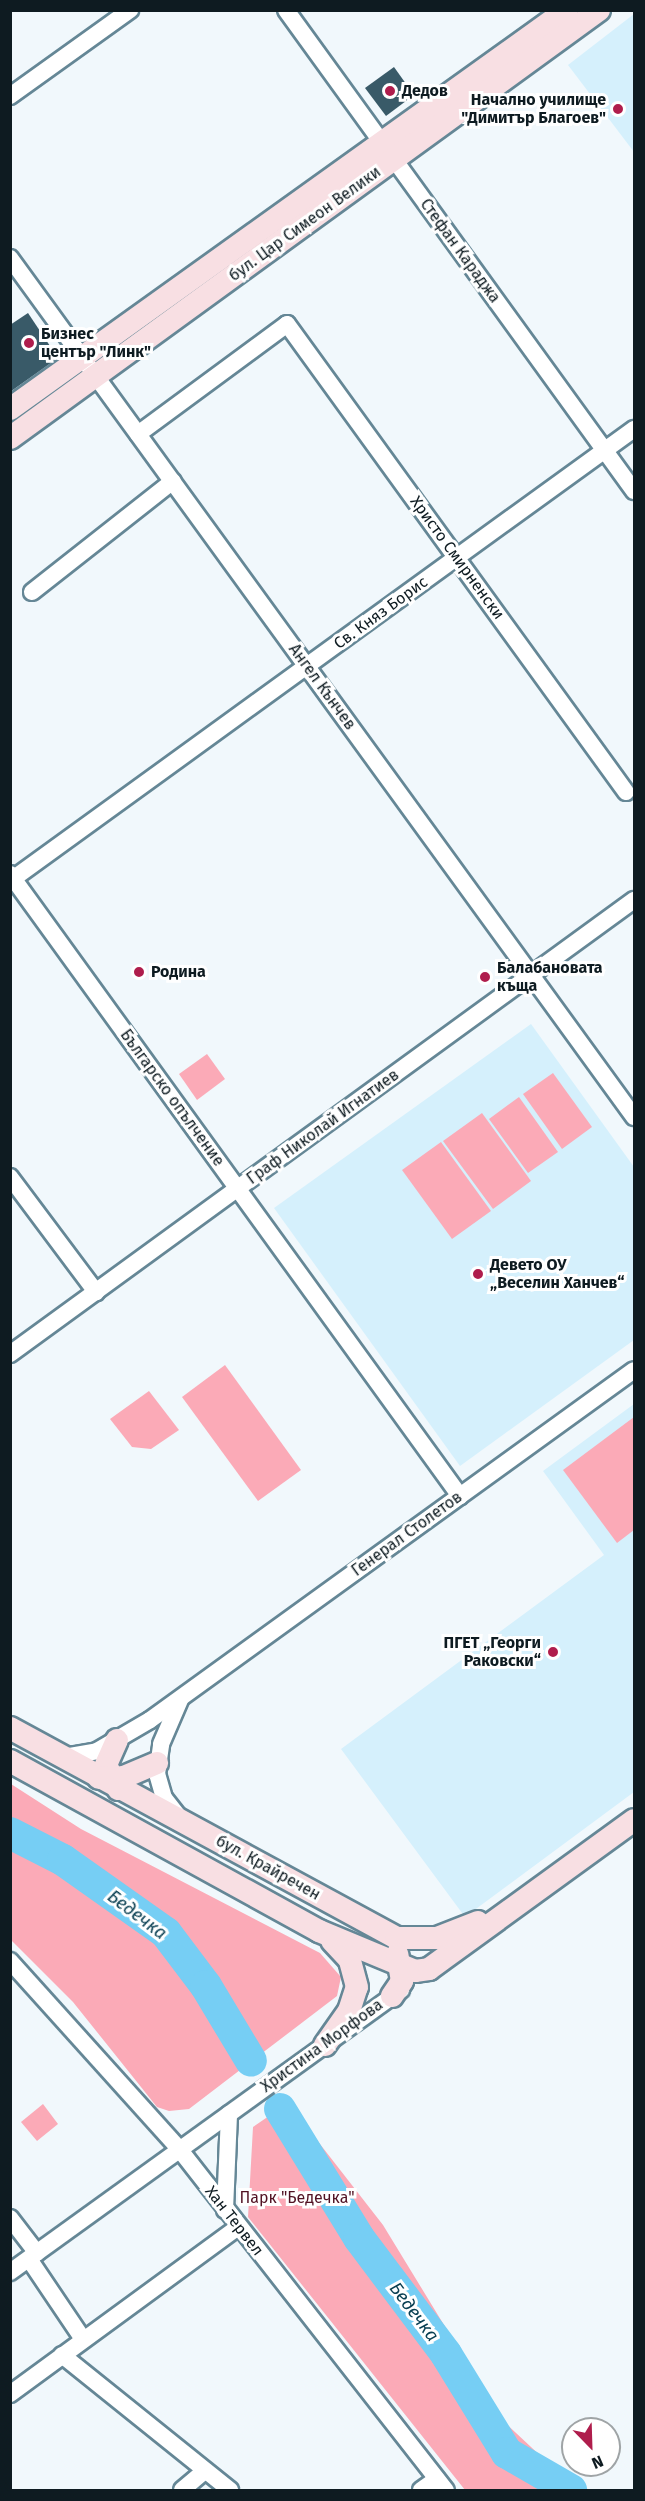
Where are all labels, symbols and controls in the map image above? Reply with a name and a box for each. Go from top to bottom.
place label: Дедов [402,81,448,101]
marker: Дедов [383,84,397,98]
place label: Начално училище "Димитър Благоев" [461,90,606,128]
marker: Начално училище "Димитър Благоев" [611,102,625,116]
street label: бул. Цар Симеон Велики [225,162,385,286]
street label: Стефан Караджа [416,195,504,307]
place label: Бизнес център "Линк" [41,324,151,362]
marker: Бизнес център "Линк" [22,336,36,350]
street label: Христо Смирненски [406,493,508,623]
street label: Св. Княз Борис [330,573,432,653]
street label: Ангел Кънчев [284,640,360,734]
place label: Балабановата къща [497,958,603,996]
place label: Родина [151,962,206,982]
marker: Родина [132,965,146,979]
marker: Балабановата къща [478,970,492,984]
street label: Българско опълчение [116,1026,228,1170]
street label: Граф Николай Игнатиев [243,1065,403,1189]
place label: Девето ОУ „Веселин Ханчев“ [490,1255,624,1293]
marker: Девето ОУ „Веселин Ханчев“ [471,1267,485,1281]
street label: Генерал Столетов [348,1487,466,1581]
place label: ПГЕТ „Георги Раковски“ [444,1633,541,1671]
marker: ПГЕТ „Георги Раковски“ [546,1645,560,1659]
street label: бул. Крайречен [212,1831,324,1905]
water label: Бедечка [103,1886,171,1944]
street label: Христина Морфова [257,1995,387,2097]
street label: Хан Тервел [201,2182,267,2260]
park label: Парк "Бедечка" [239,2188,355,2208]
water label: Бедечка [385,2278,443,2346]
north arrow [561,2417,621,2477]
text: N [589,2451,606,2473]

